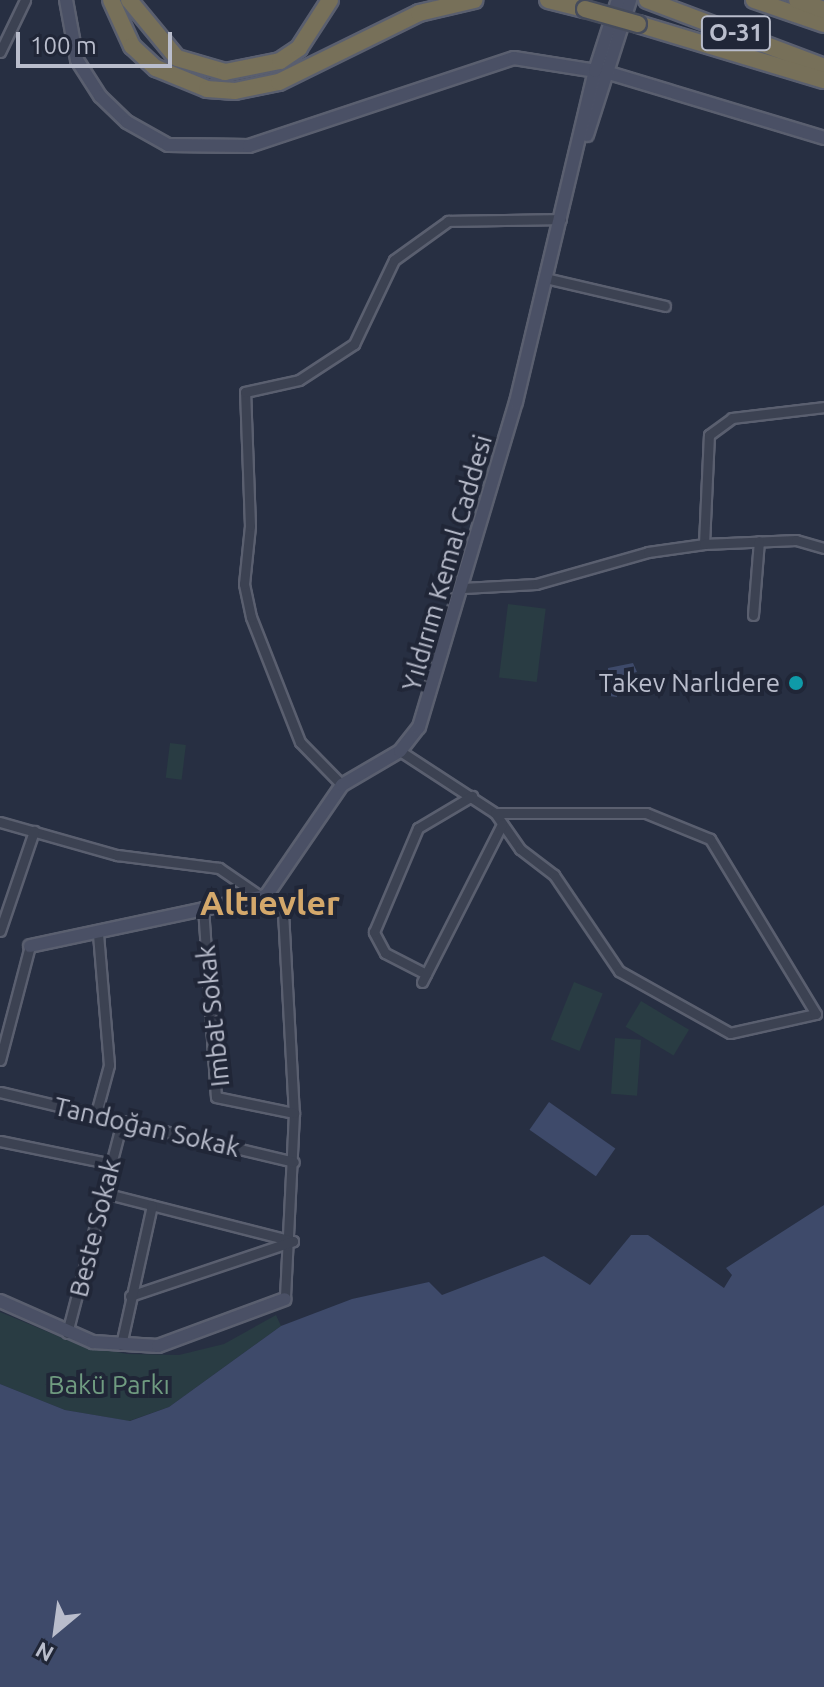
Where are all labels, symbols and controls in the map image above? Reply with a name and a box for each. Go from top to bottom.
road number: O-31 [700,13,772,53]
scale bar [20,16,176,66]
text: 100 m [30,32,97,59]
street label: Yıldırım Kemal Caddesi [395,431,499,695]
place label: Takev Narlıdere [599,667,780,699]
marker: Takev Narlıdere [787,674,805,692]
district label: Altıevler [200,883,340,923]
street label: Imbat Sokak [190,944,236,1088]
street label: Tandoğan Sokak [51,1090,243,1164]
street label: Beste Sokak [63,1156,127,1300]
park label: Bakü Parkı [48,1369,170,1401]
north arrow [16,1591,96,1671]
text: N [31,1638,57,1667]

